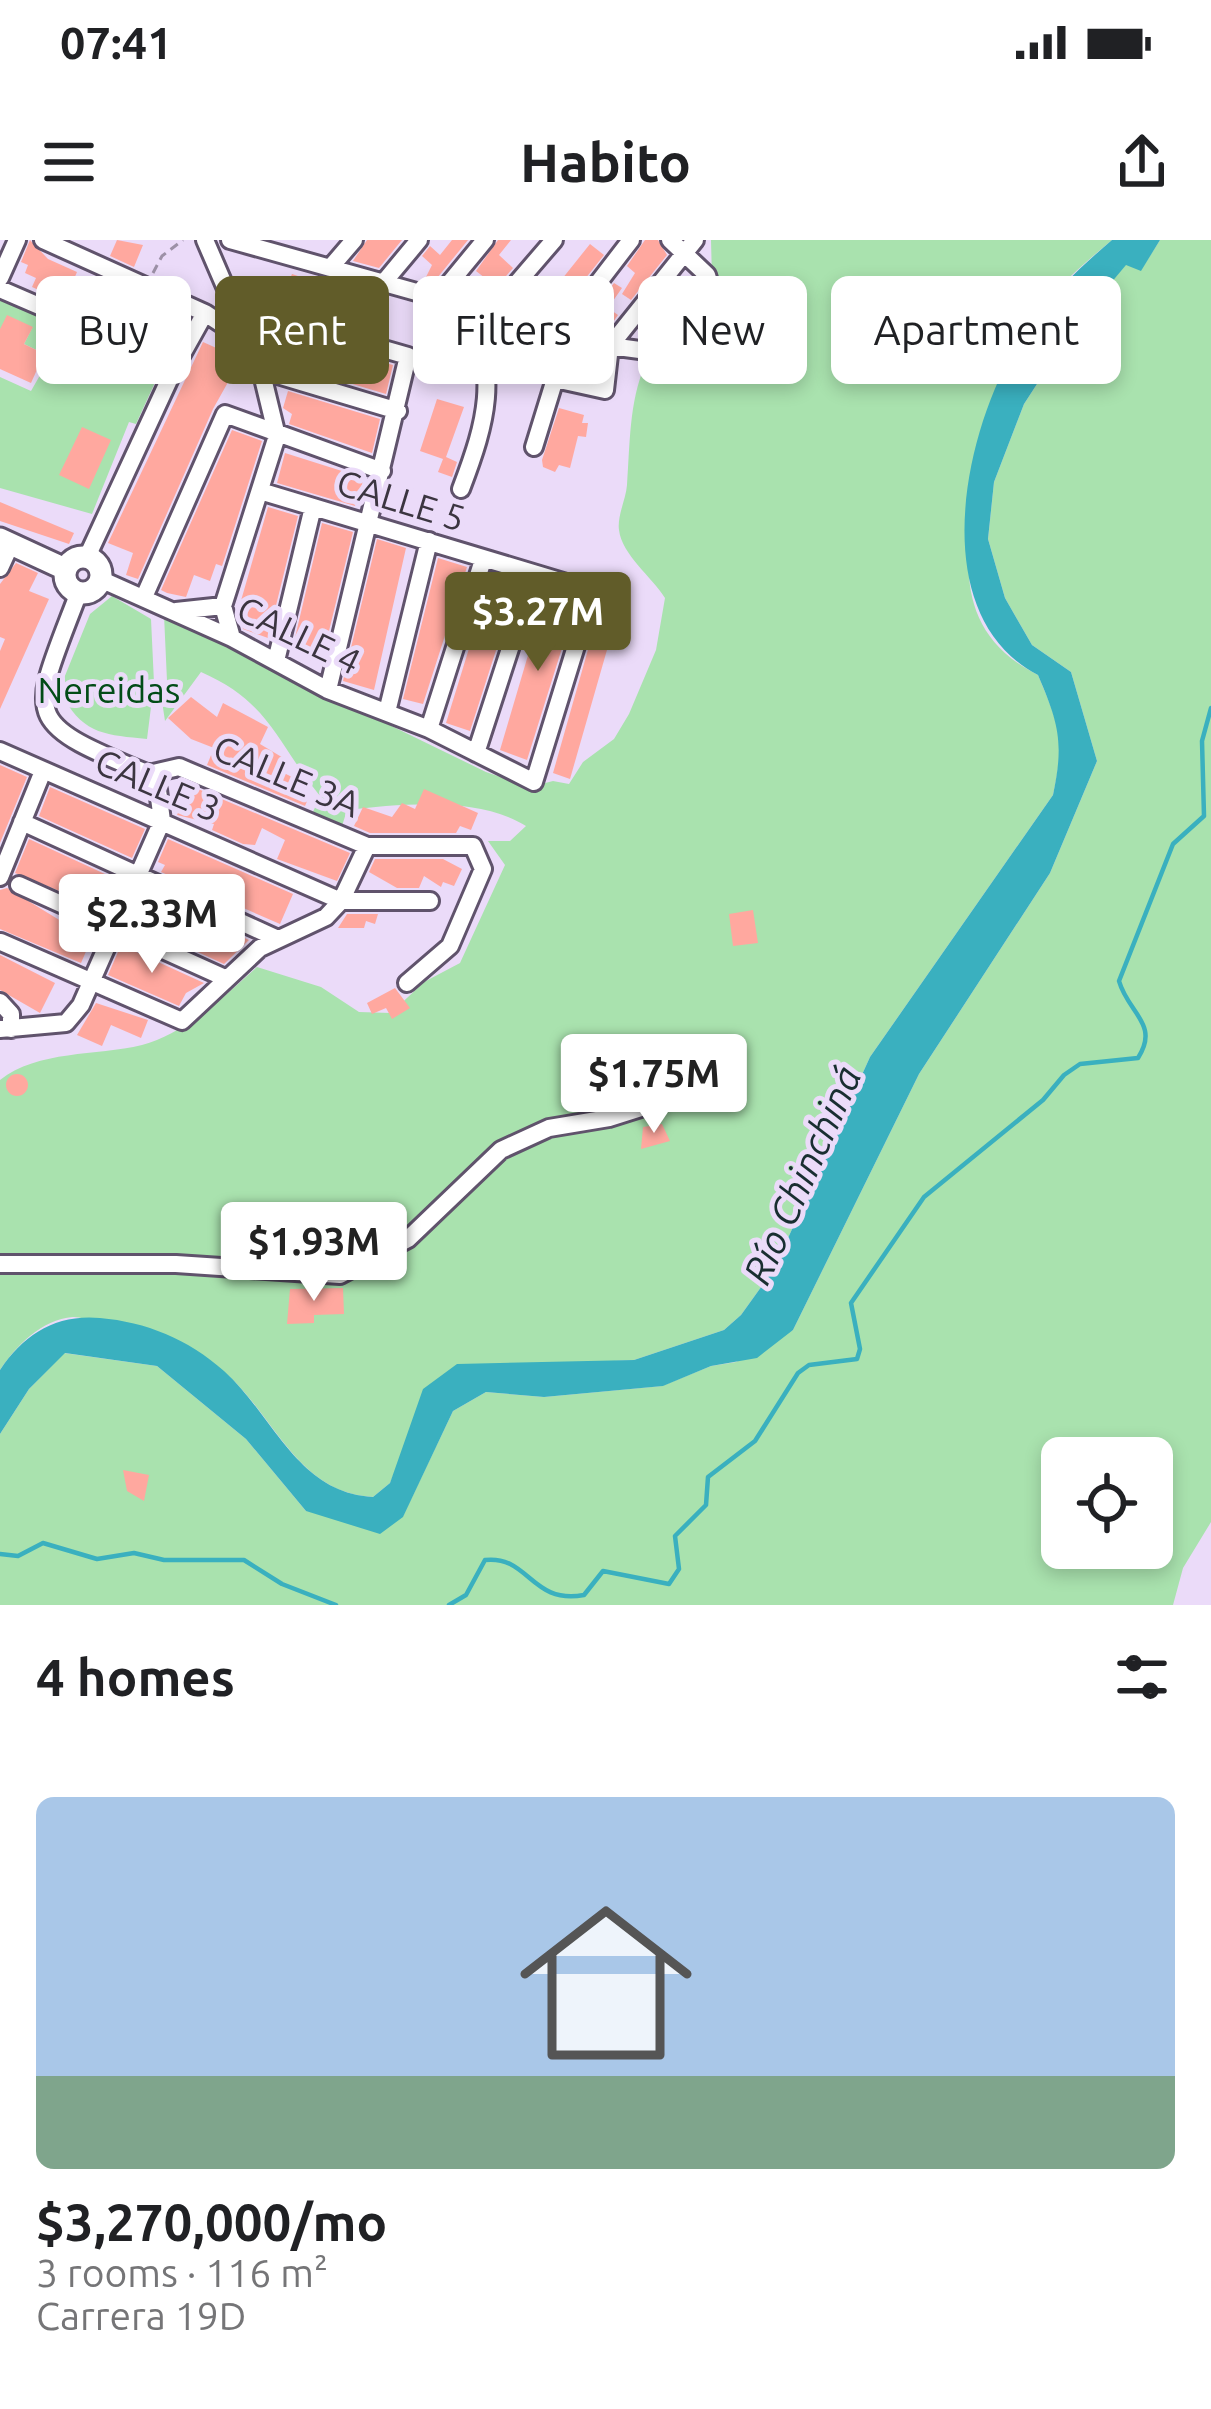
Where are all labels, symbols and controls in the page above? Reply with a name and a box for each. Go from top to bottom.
text: 07:41 [60,17,173,68]
icon: menu [36,129,102,195]
icon: share [1109,129,1175,195]
text: Habito [520,132,691,192]
chip: Buy [36,276,191,384]
chip: Rent [215,276,389,384]
chip: Filters [413,276,614,384]
chip: New [638,276,807,384]
chip: Apartment [831,276,1121,384]
street label: CALLE 5 [332,461,470,538]
pin: $3.27M [440,572,636,674]
street label: CALLE 4 [231,587,367,682]
text: $3.27M [472,589,604,632]
park label: Nereidas [38,669,181,710]
street label: CALLE 3A [208,726,367,825]
street label: CALLE 3 [90,740,227,829]
pin: $2.33M [54,874,250,976]
text: $2.33M [86,891,218,934]
pin: $1.75M [556,1034,752,1136]
text: $1.75M [588,1051,720,1094]
water label: Río Chinchiná [734,1059,869,1290]
pin: $1.93M [216,1202,412,1304]
text: $1.93M [248,1219,380,1262]
map controls [1041,1437,1173,1569]
button: locate [1041,1437,1173,1569]
icon: filters [1109,1644,1175,1710]
text: 4 homes [36,1648,235,1706]
icon: home [498,1875,714,2091]
text: $3,270,000/mo [36,2193,387,2251]
text: 3 rooms · 116 m² [36,2251,328,2294]
text: Carrera 19D [36,2294,246,2337]

